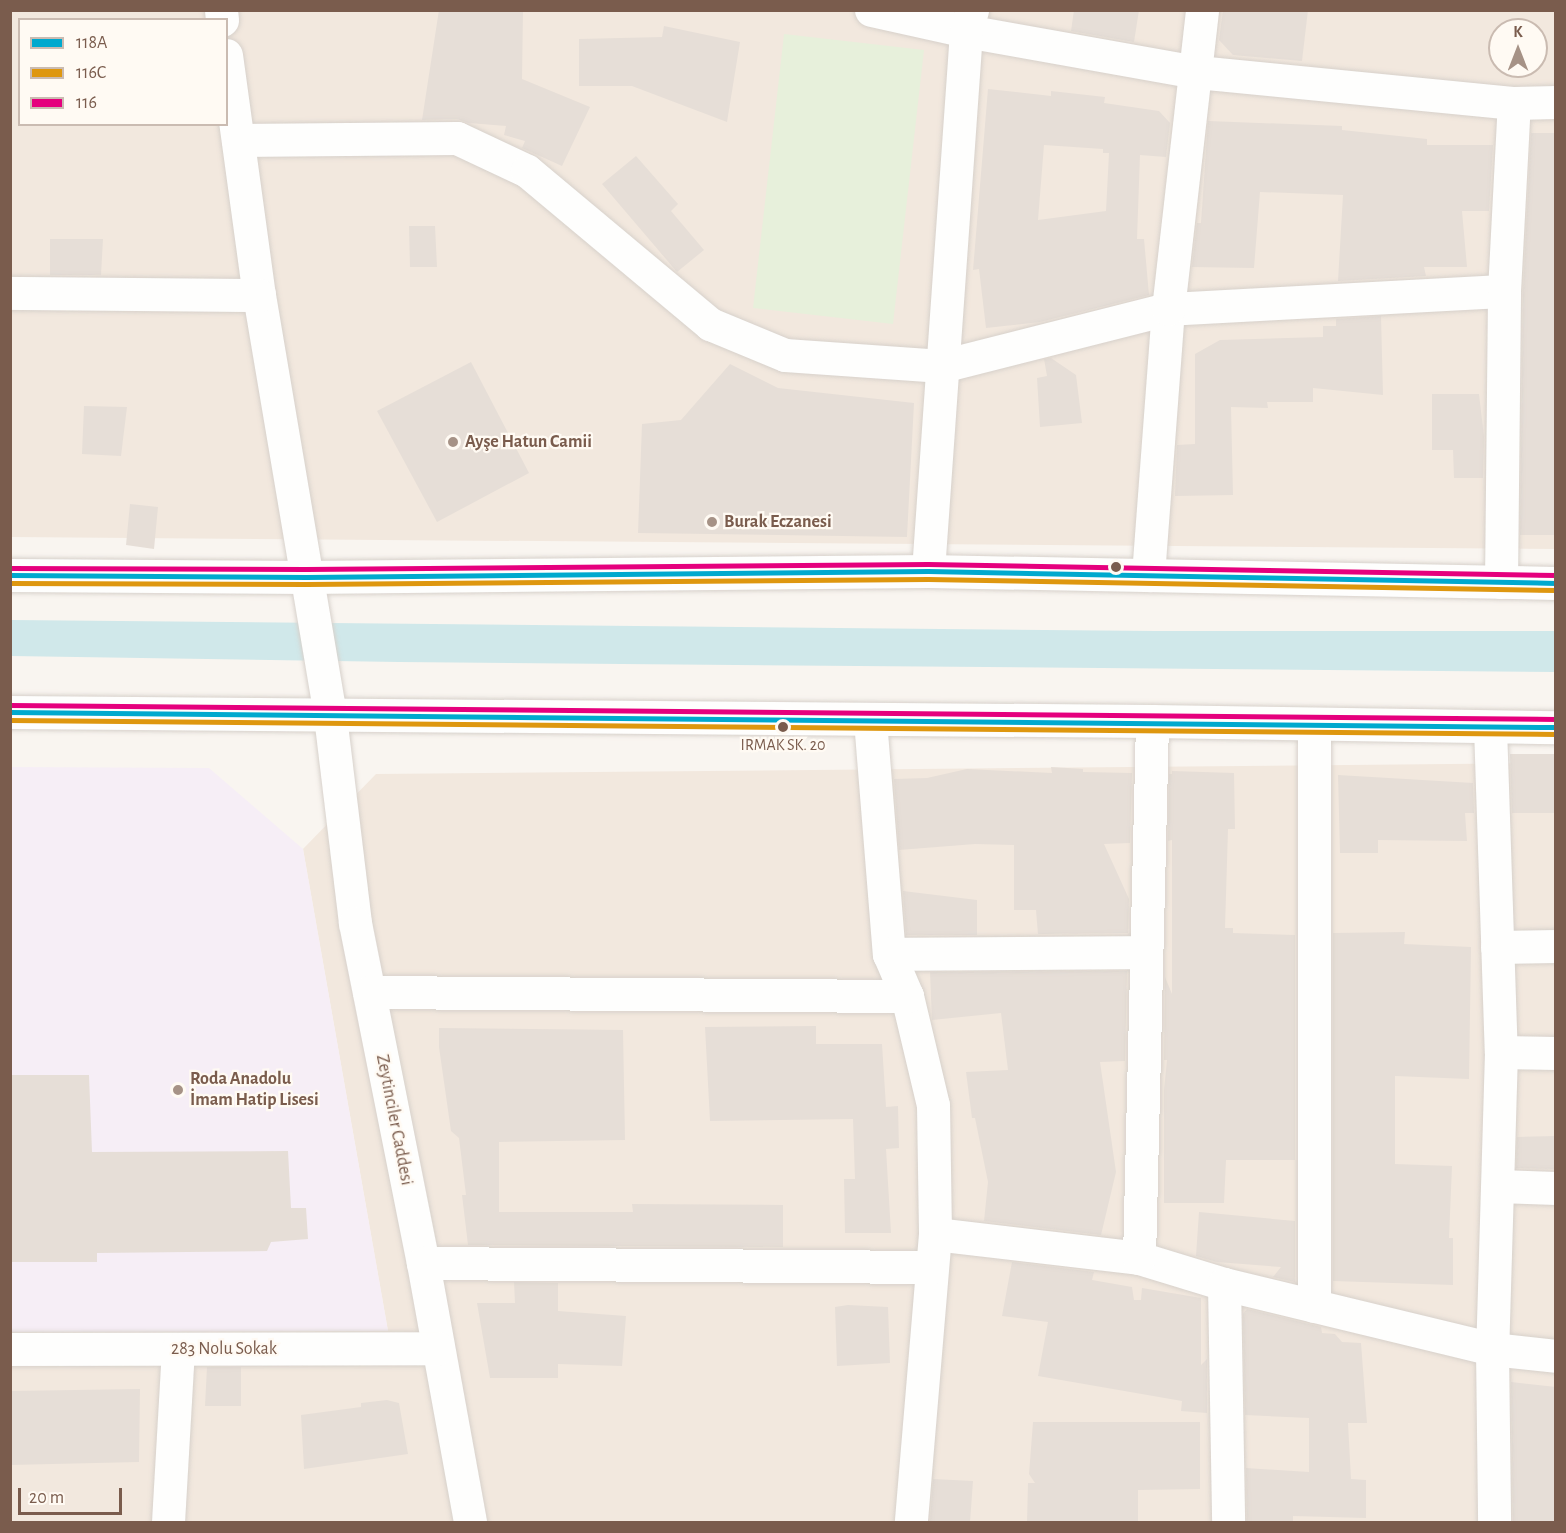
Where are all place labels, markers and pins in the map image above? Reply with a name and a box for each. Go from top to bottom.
place label: Ayşe Hatun Camii [465,431,592,453]
marker: Ayşe Hatun Camii [446,435,460,449]
place label: Burak Eczanesi [724,511,832,533]
marker: Burak Eczanesi [705,515,719,529]
unlabelled marker [1110,561,1122,573]
marker: IRMAK SK. 20 [777,721,789,733]
place label: IRMAK SK. 20 [741,735,825,755]
place label: Roda Anadolu İmam Hatip Lisesi [190,1069,319,1112]
marker: Roda Anadolu İmam Hatip Lisesi [171,1083,185,1097]

